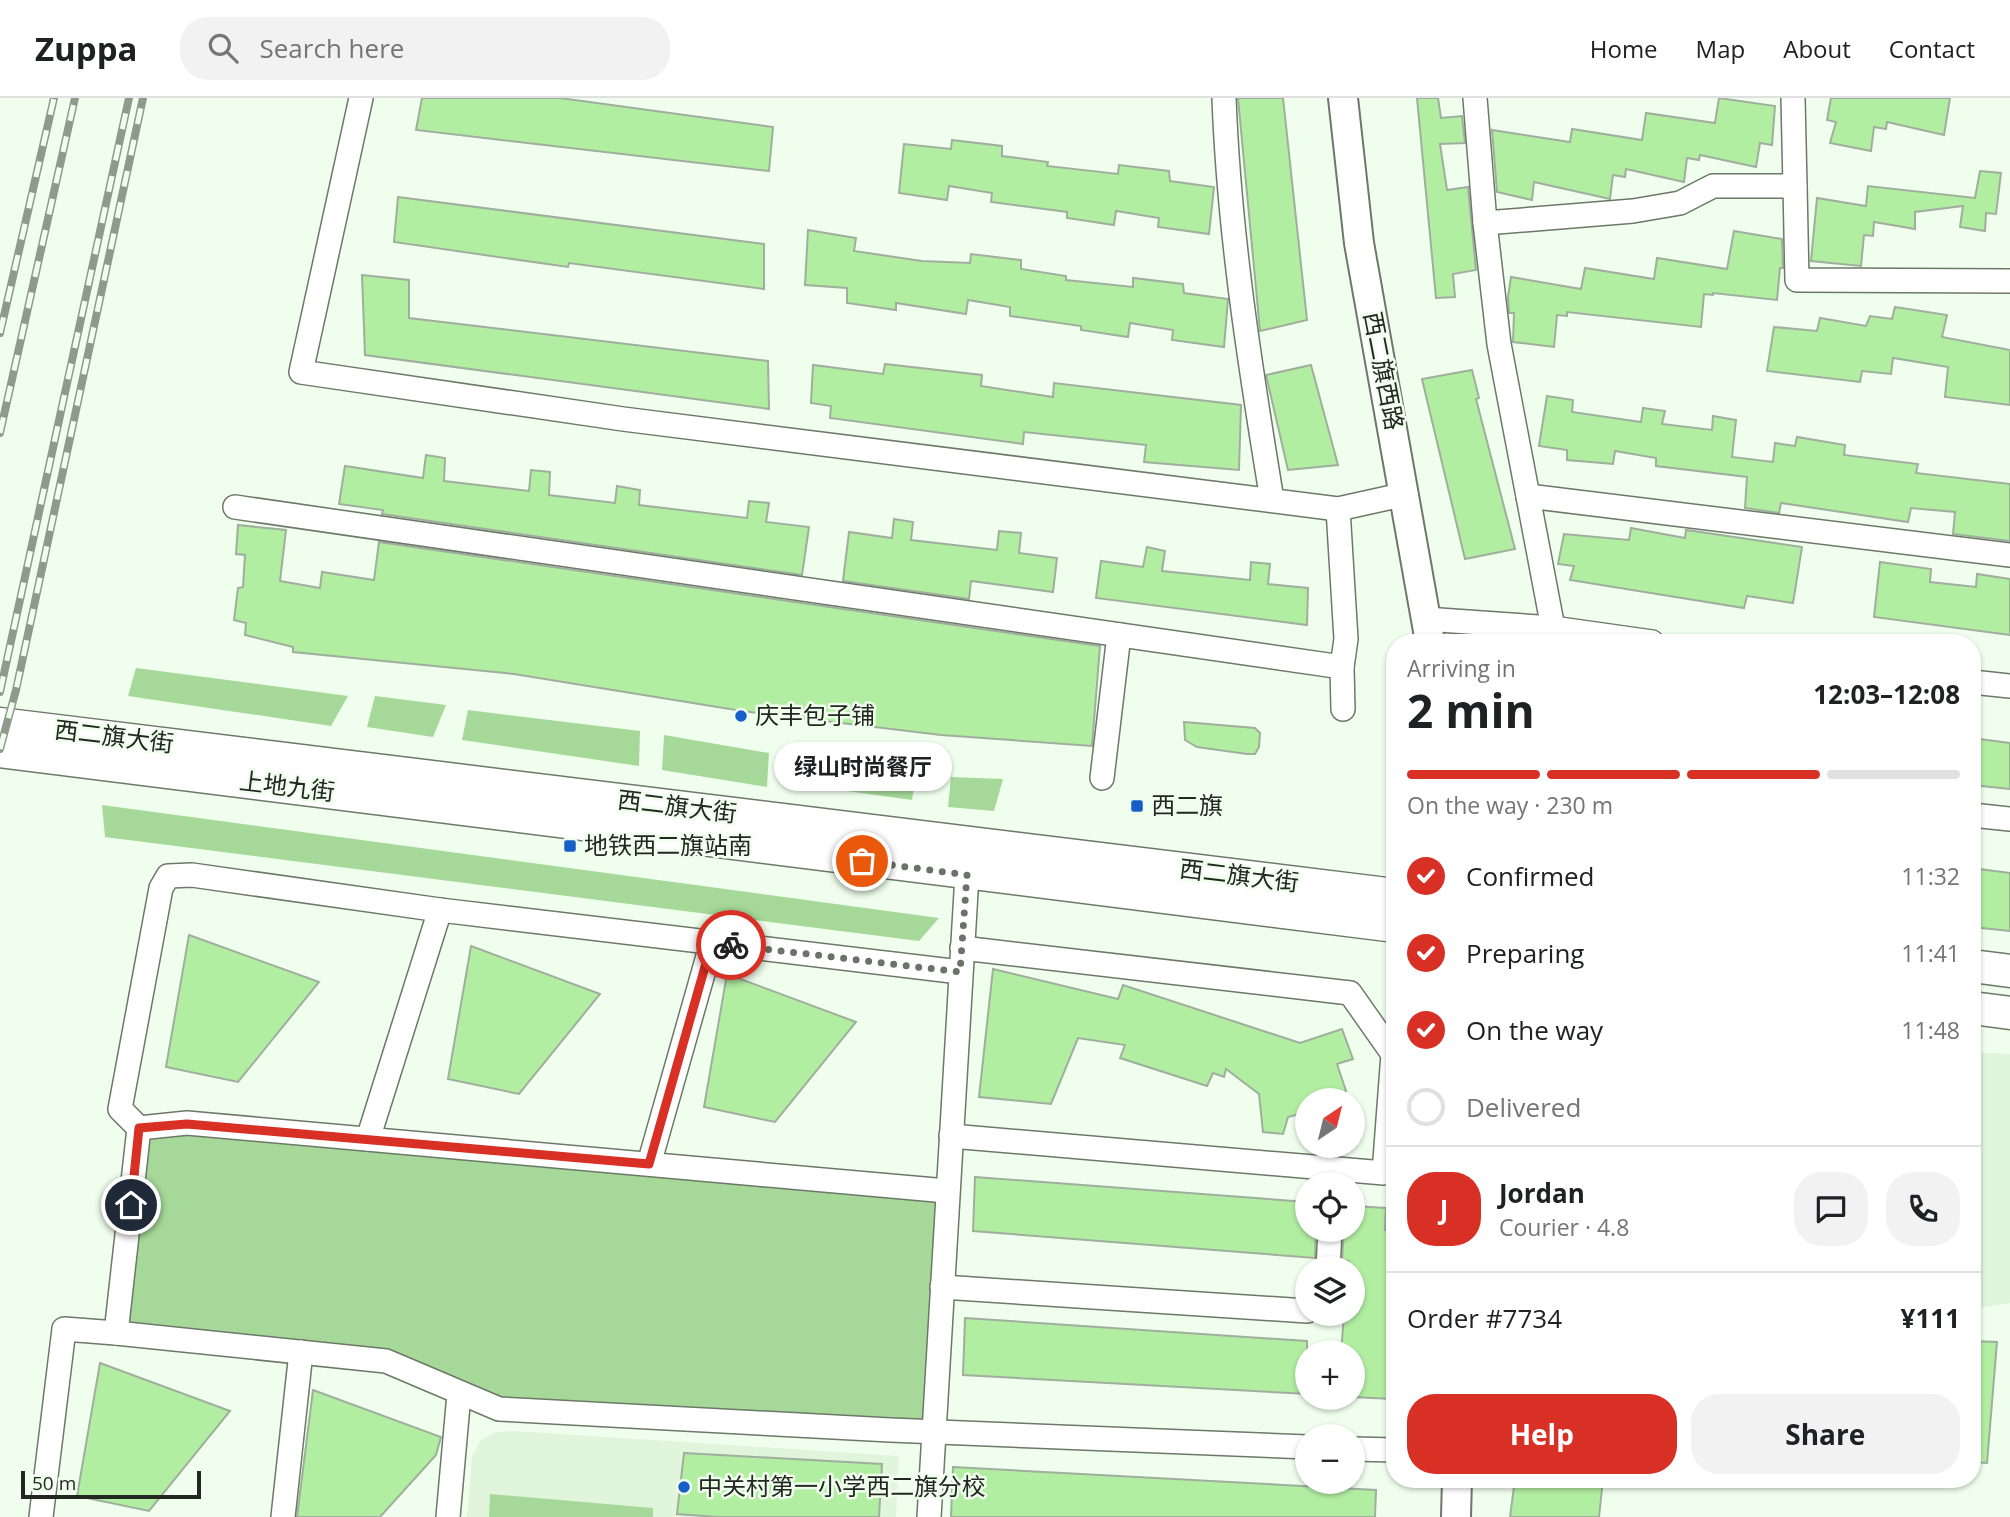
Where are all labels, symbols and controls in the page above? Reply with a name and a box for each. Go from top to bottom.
search box [180,17,670,80]
text: Zuppa [35,26,138,71]
icon: search [204,29,242,67]
text: Search here [260,30,404,66]
text: Home [1590,32,1658,65]
text: Map [1696,32,1745,65]
text: About [1783,32,1851,65]
text: Contact [1889,32,1975,65]
street label: 西二旗西路 [1357,309,1412,433]
text: Arriving in [1407,652,1516,684]
text: 12:03–12:08 [1813,676,1960,712]
text: 2 min [1407,679,1535,741]
place label: 庆丰包子铺 [755,698,875,731]
marker: 庆丰包子铺 [733,708,749,724]
street label: 西二旗大街 [53,712,176,759]
callout: 绿山时尚餐厅 [773,742,951,791]
text: 绿山时尚餐厅 [794,750,932,782]
street label: 上地九街 [238,763,337,808]
street label: 西二旗大街 [616,782,739,829]
place label: 西二旗 [1151,788,1223,821]
text: On the way · 230 m [1407,789,1613,821]
marker: 西二旗 [1129,798,1145,814]
place label: 地铁西二旗站南 [584,828,752,861]
pin [832,831,892,891]
marker: 地铁西二旗站南 [562,838,578,854]
icon: bag [843,842,881,880]
street label: 西二旗大街 [1178,851,1301,898]
icon: check [1407,857,1445,895]
text: Confirmed [1466,858,1594,894]
text: 11:32 [1901,860,1960,892]
courier [696,910,766,980]
icon: bike [712,926,750,964]
icon: check [1407,934,1445,972]
text: Preparing [1466,935,1584,971]
text: 11:41 [1901,937,1960,969]
icon: check [1407,1011,1445,1049]
text: On the way [1466,1012,1603,1048]
text: 11:48 [1901,1014,1960,1046]
north arrow [1295,1088,1365,1158]
map controls [1295,1088,1365,1494]
text: Delivered [1466,1089,1581,1125]
button: locate [1295,1172,1365,1242]
button: chat [1794,1172,1868,1246]
button: phone [1886,1172,1960,1246]
pin [101,1175,161,1235]
text: Jordan [1499,1175,1585,1211]
icon: home [112,1186,150,1224]
text: J [1440,1191,1448,1227]
text: Courier · 4.8 [1499,1211,1629,1243]
button: layers [1295,1256,1365,1326]
text: Order #7734 [1407,1300,1562,1336]
text: ¥111 [1901,1300,1960,1336]
button: + [1295,1340,1365,1410]
button: Help [1407,1394,1677,1474]
button: Share [1691,1394,1960,1474]
button: − [1295,1424,1365,1494]
scale bar [21,1468,201,1500]
place label: 中关村第一小学西二旗分校 [698,1469,986,1502]
text: 50 m [32,1470,76,1496]
marker: 中关村第一小学西二旗分校 [676,1479,692,1495]

